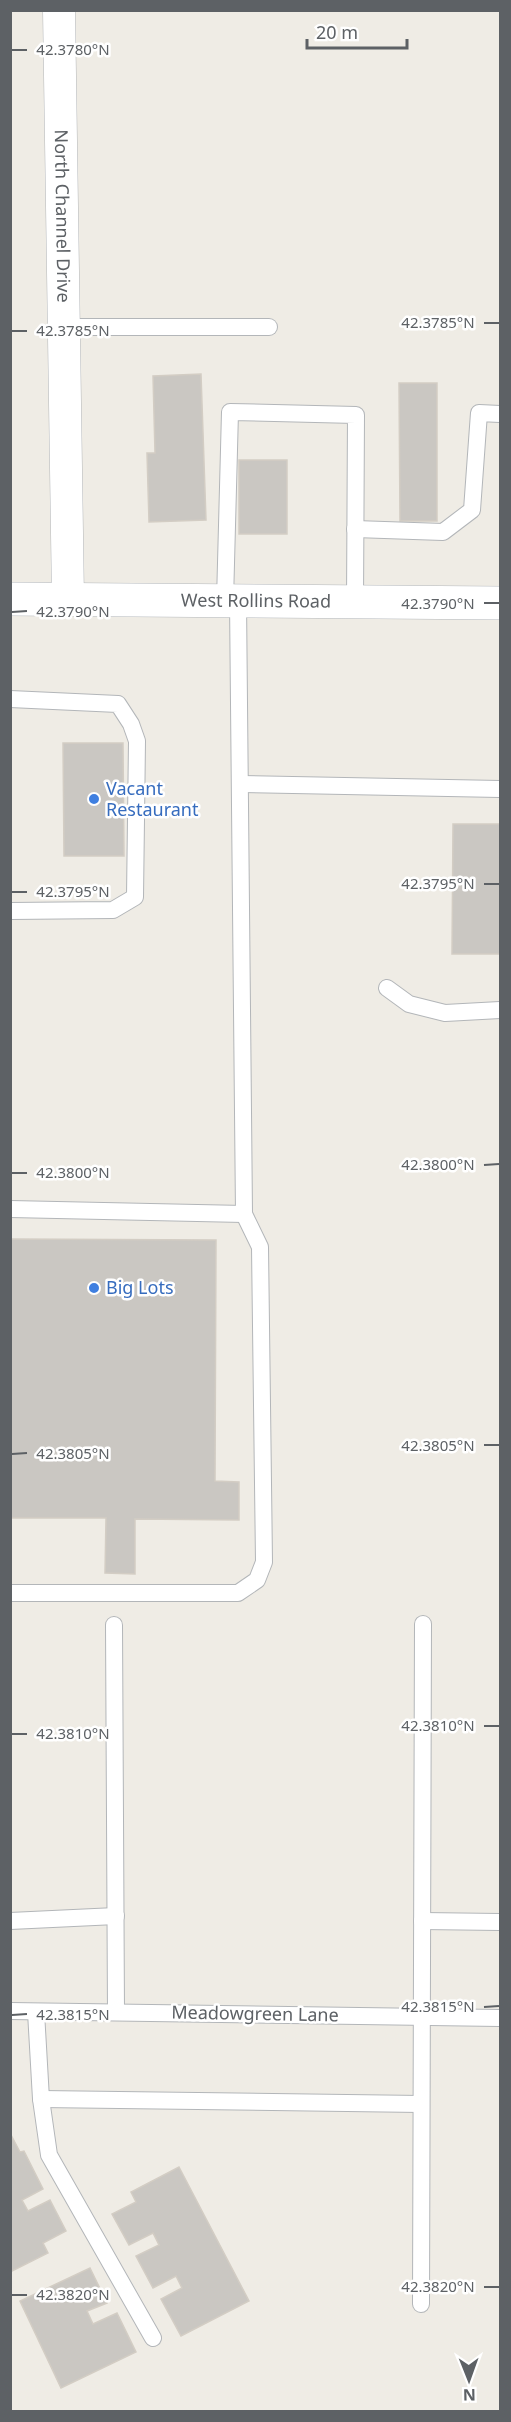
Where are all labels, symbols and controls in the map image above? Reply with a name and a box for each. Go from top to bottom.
scale bar [307,12,408,50]
text: 20 m [316,20,358,44]
text: 42.3780°N [36,39,110,59]
street label: North Channel Drive [50,129,76,303]
text: 42.3785°N [401,312,475,332]
text: 42.3785°N [36,320,110,340]
street label: West Rollins Road [181,587,331,613]
text: 42.3790°N [401,593,475,613]
text: 42.3790°N [36,601,110,621]
place label: Vacant Restaurant [106,776,199,821]
marker: Vacant Restaurant [87,792,101,806]
text: 42.3795°N [401,873,475,893]
text: 42.3795°N [36,881,110,901]
text: 42.3800°N [401,1154,475,1174]
text: 42.3800°N [36,1162,110,1182]
place label: Big Lots [106,1275,174,1299]
marker: Big Lots [87,1281,101,1295]
text: 42.3805°N [401,1435,475,1455]
text: 42.3805°N [36,1443,110,1463]
text: 42.3810°N [401,1715,475,1735]
text: 42.3810°N [36,1723,110,1743]
text: 42.3815°N [401,1996,475,2016]
street label: Meadowgreen Lane [171,2000,339,2026]
text: 42.3815°N [36,2004,110,2024]
text: 42.3820°N [401,2276,475,2296]
text: 42.3820°N [36,2284,110,2304]
north arrow [439,2350,499,2410]
text: N [463,2384,476,2406]

